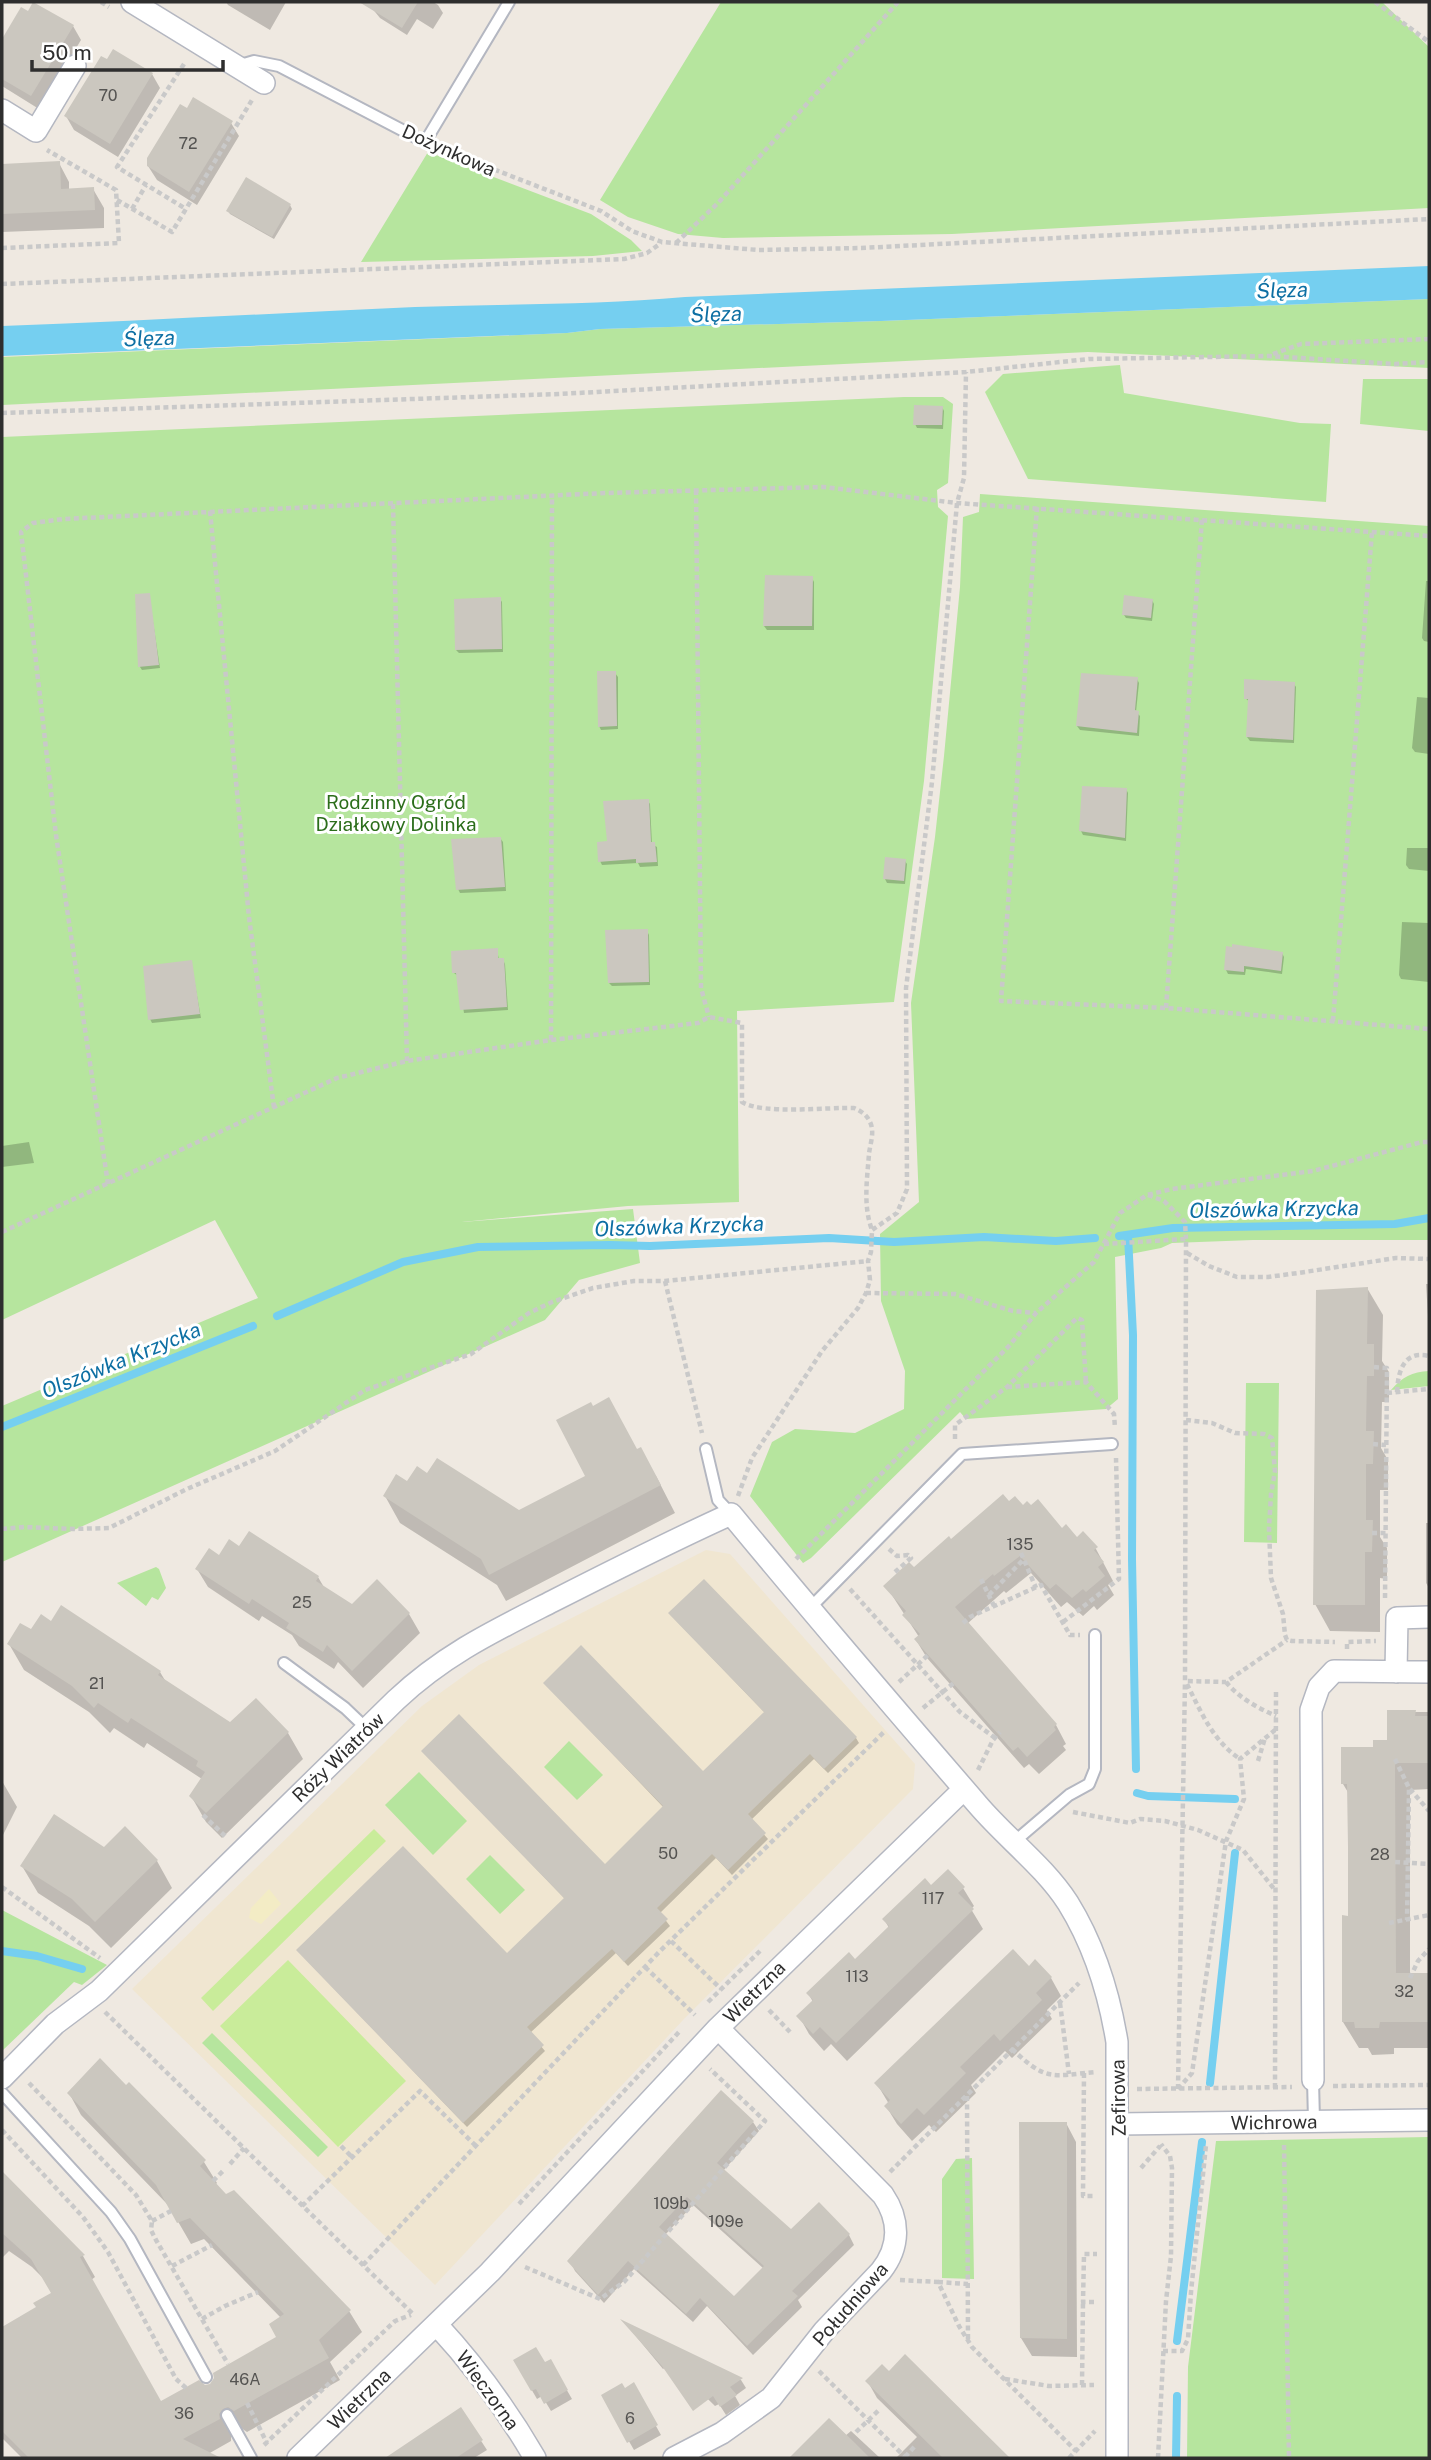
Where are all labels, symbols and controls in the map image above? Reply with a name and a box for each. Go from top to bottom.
scale bar [32,28,222,72]
text: 50 m [42,40,92,65]
house number: 70 [98,86,118,105]
street label: Dożynkowa [399,120,499,180]
house number: 72 [178,134,198,153]
water label: Ślęza [1256,277,1308,303]
water label: Ślęza [690,301,742,327]
water label: Ślęza [123,325,175,351]
park label: Rodzinny Ogród Działkowy Dolinka [316,791,476,835]
water label: Olszówka Krzycka [1189,1195,1359,1223]
water label: Olszówka Krzycka [594,1211,764,1241]
water label: Olszówka Krzycka [38,1317,204,1403]
house number: 135 [1007,1535,1033,1554]
house number: 25 [292,1593,312,1612]
house number: 21 [89,1674,105,1693]
street label: Róży Wiatrów [287,1708,389,1806]
house number: 50 [658,1844,678,1863]
house number: 28 [1370,1845,1390,1864]
house number: 117 [922,1889,944,1908]
street label: Wietrzna [718,1956,790,2028]
house number: 113 [845,1967,869,1986]
house number: 32 [1394,1982,1414,2001]
street label: Zefirowa [1106,2059,1130,2137]
street label: Wichrowa [1230,2110,1318,2134]
house number: 109b [653,2194,689,2213]
house number: 109e [708,2212,744,2231]
street label: Południowa [808,2258,892,2350]
street label: Wieczorna [452,2346,524,2434]
street label: Wietrzna [323,2364,395,2434]
house number: 46A [229,2370,261,2389]
house number: 36 [174,2404,194,2423]
house number: 6 [625,2409,635,2428]

